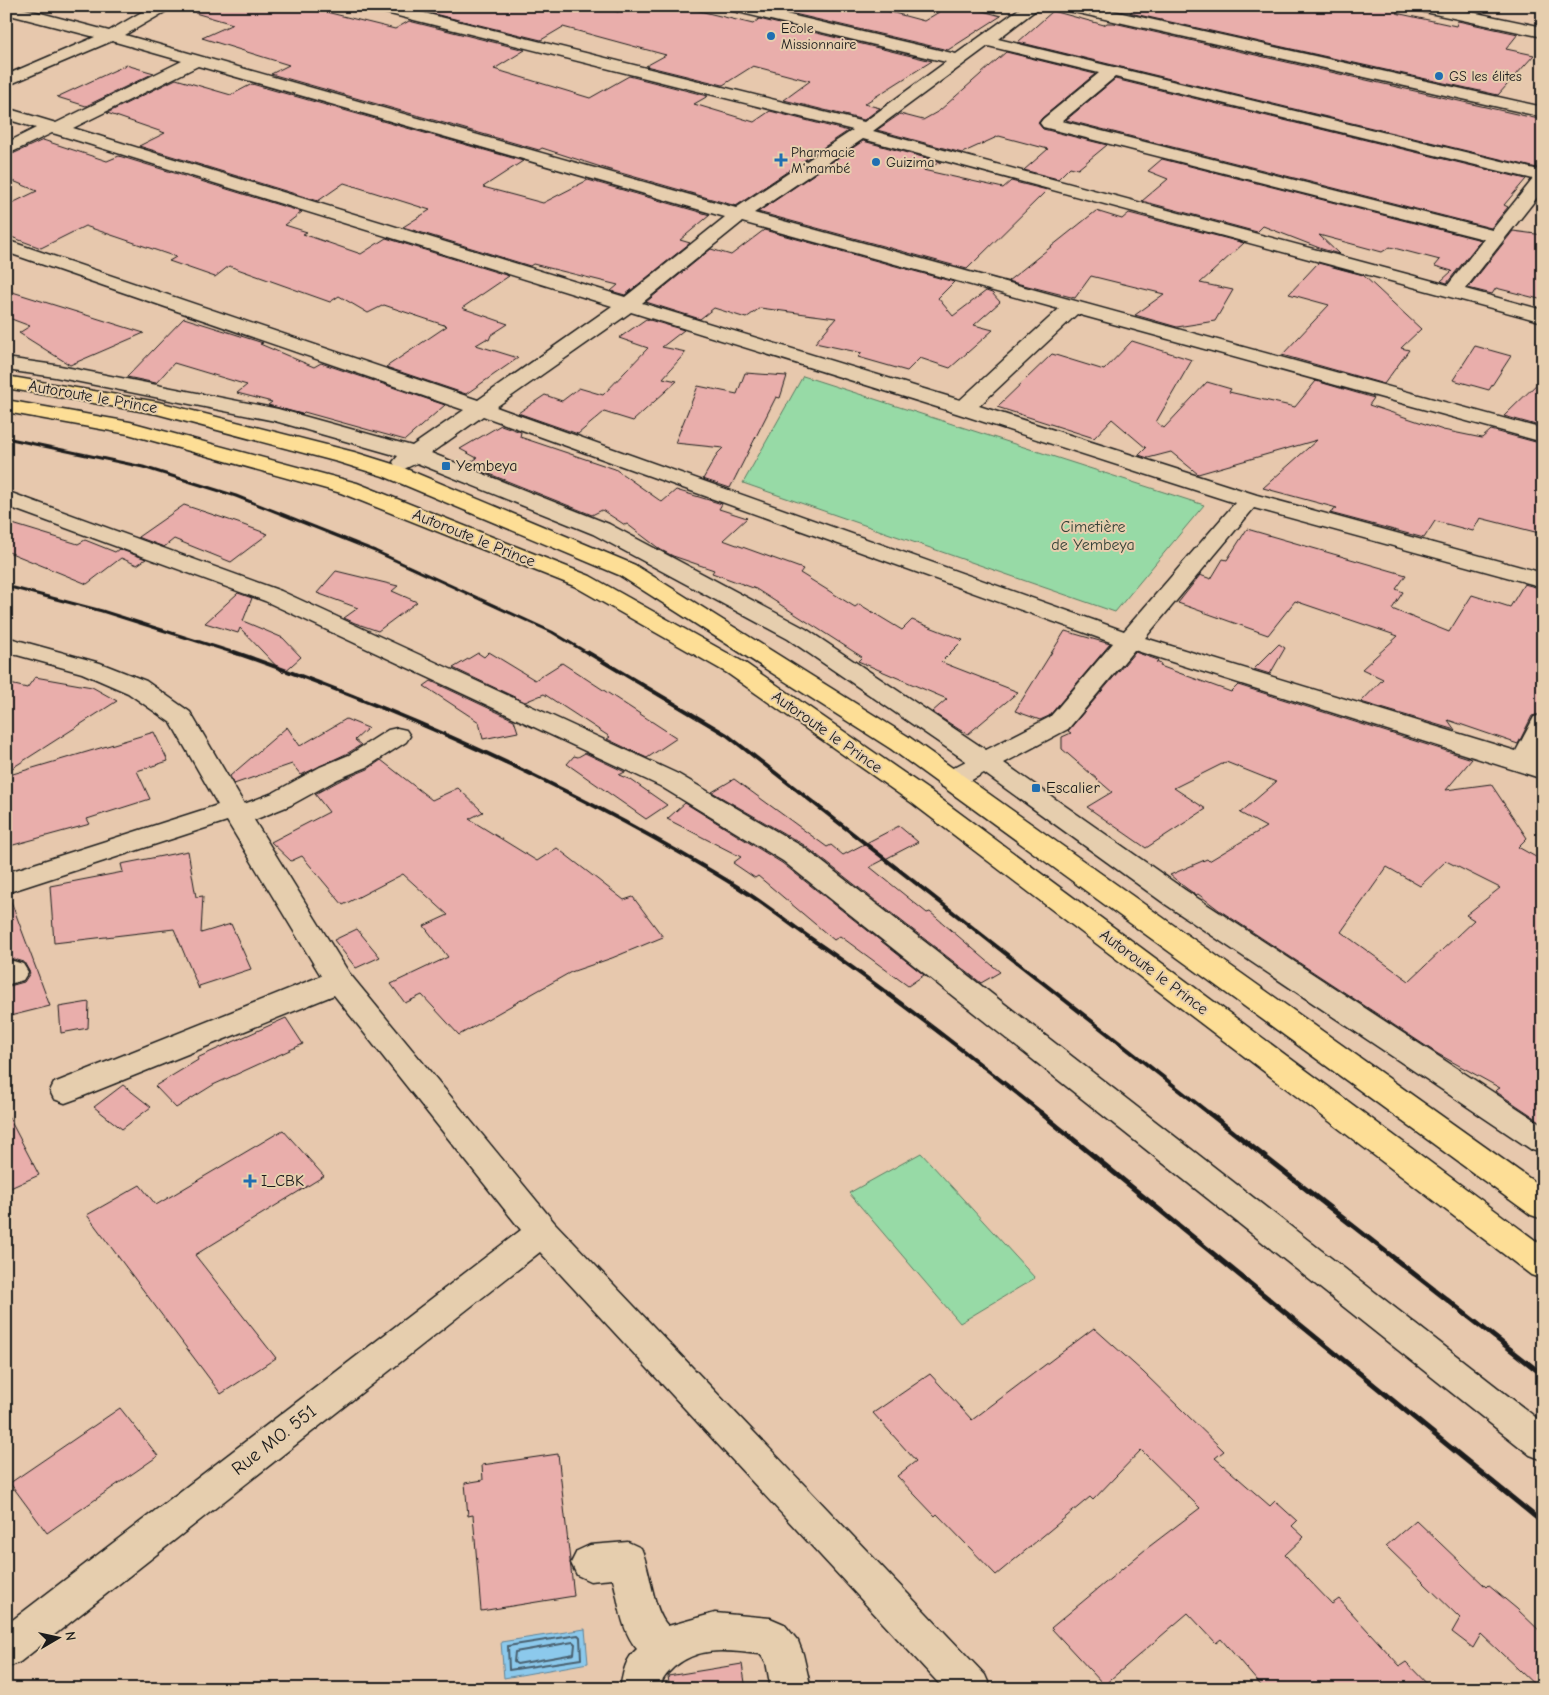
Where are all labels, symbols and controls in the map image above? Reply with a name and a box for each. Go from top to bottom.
place label: Ecole Missionnaire [781,20,856,53]
marker: Ecole Missionnaire [765,30,777,42]
place label: GS les élites [1449,68,1522,85]
marker: GS les élites [1433,70,1445,82]
place label: Pharmacie M'mambé [791,144,855,177]
marker: Pharmacie M'mambé [775,154,787,166]
place label: Guizima [886,154,934,171]
marker: Guizima [870,156,882,168]
street label: Autoroute le Prince [27,377,159,417]
place label: Yembeya [456,457,518,475]
marker: Yembeya [440,460,452,472]
street label: Autoroute le Prince [410,505,538,571]
park label: Cimetière de Yembeya [1051,518,1135,554]
street label: Autoroute le Prince [768,687,886,777]
place label: Escalier [1046,779,1100,797]
marker: Escalier [1030,782,1042,794]
street label: Autoroute le Prince [1096,926,1212,1018]
place label: I_CBK [261,1172,304,1190]
marker: I_CBK [243,1174,257,1188]
street label: Rue MO. 551 [227,1400,321,1480]
north arrow [32,1612,82,1662]
text: N [61,1630,79,1642]

